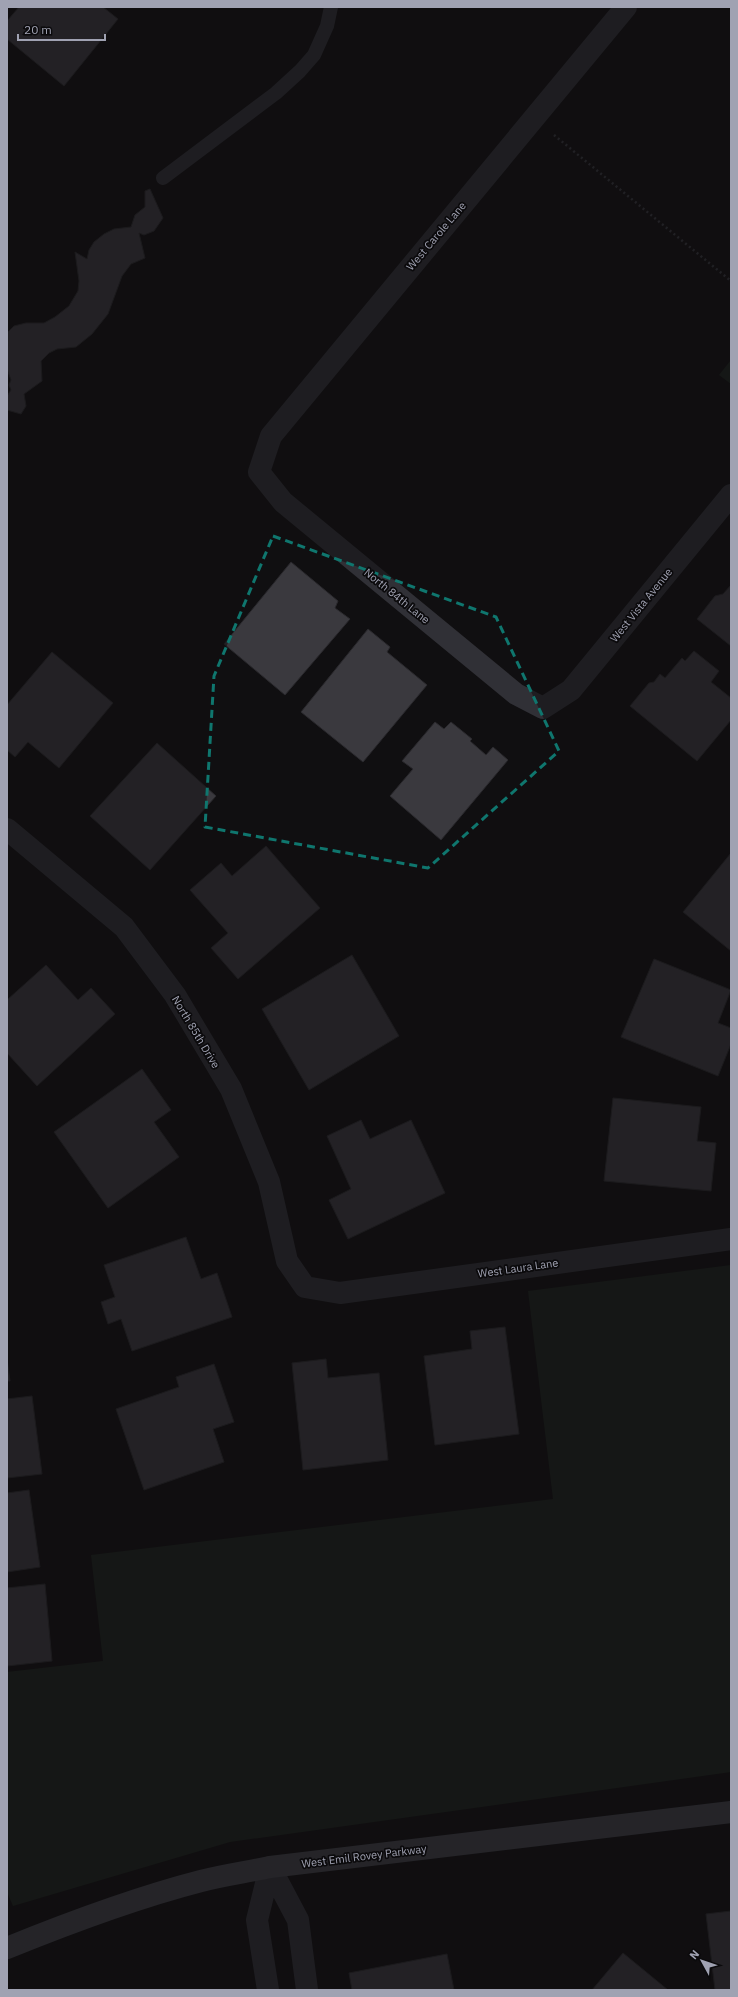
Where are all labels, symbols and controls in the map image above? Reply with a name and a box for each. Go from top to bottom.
scale bar [18,16,105,42]
text: 20 m [24,22,52,37]
street label: West Carole Lane [403,199,469,273]
street label: North 84th Lane [361,565,433,627]
street label: West Vista Avenue [607,565,675,645]
street label: North 85th Drive [169,993,223,1071]
street label: West Laura Lane [477,1255,559,1281]
street label: West Emil Rovey Parkway [301,1841,428,1871]
north arrow [682,1941,722,1981]
text: N [686,1947,702,1962]

